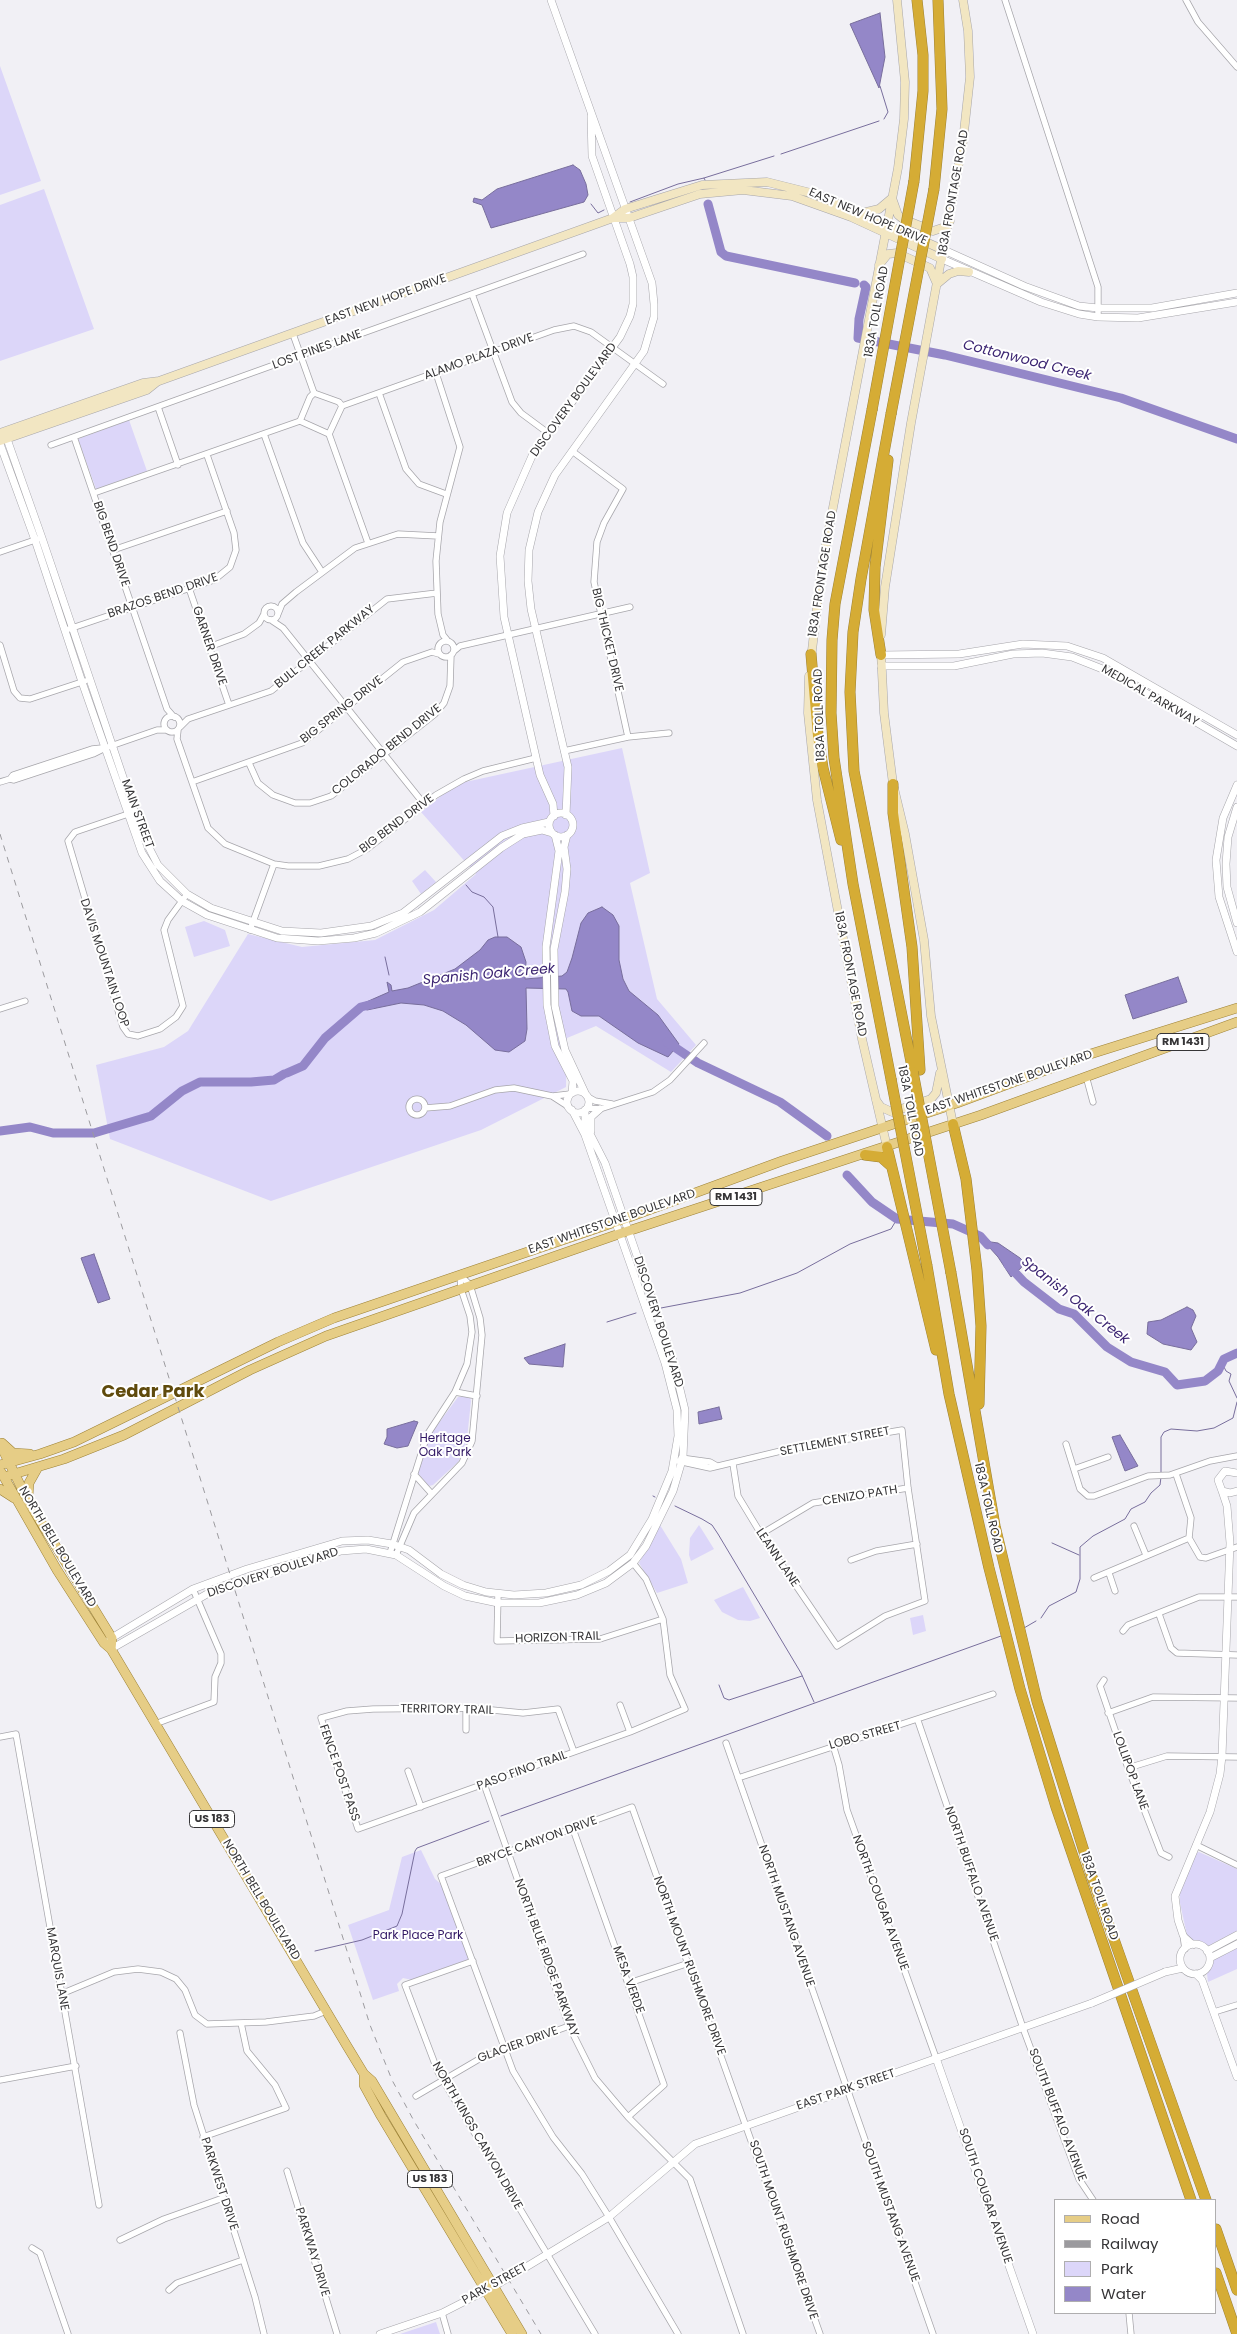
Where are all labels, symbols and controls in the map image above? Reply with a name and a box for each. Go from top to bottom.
street label: 183A FRONTAGE ROAD [936,129,972,257]
street label: EAST NEW HOPE DRIVE [806,185,930,249]
street label: 183A TOLL ROAD [862,265,892,359]
street label: EAST NEW HOPE DRIVE [324,271,448,329]
street label: LOST PINES LANE [270,327,364,373]
street label: ALAMO PLAZA DRIVE [422,331,536,383]
water label: Cottonwood Creek [961,337,1093,385]
street label: DISCOVERY BOULEVARD [528,340,620,460]
street label: BIG BEND DRIVE [90,499,132,589]
street label: 183A FRONTAGE ROAD [806,510,840,638]
street label: BRAZOS BEND DRIVE [106,570,220,622]
street label: BIG THICKET DRIVE [588,587,626,693]
street label: BULL CREEK PARKWAY [272,602,378,692]
street label: GARNER DRIVE [189,605,229,687]
street label: MEDICAL PARKWAY [1099,662,1201,730]
street label: 183A TOLL ROAD [811,668,829,762]
street label: BIG SPRING DRIVE [298,673,386,747]
street label: COLORADO BEND DRIVE [329,701,445,799]
street label: MAIN STREET [118,777,156,851]
street label: BIG BEND DRIVE [357,791,437,857]
street label: DAVIS MOUNTAIN LOOP [76,897,132,1029]
street label: 183A FRONTAGE ROAD [831,910,869,1038]
water label: Spanish Oak Creek [422,961,556,989]
road number: RM 1431 [1157,1034,1209,1050]
street label: EAST WHITESTONE BOULEVARD [924,1048,1094,1118]
street label: 183A TOLL ROAD [894,1064,926,1158]
street label: EAST WHITESTONE BOULEVARD [527,1187,697,1257]
road number: RM 1431 [710,1188,762,1206]
water label: Spanish Oak Creek [1018,1254,1132,1348]
street label: DISCOVERY BOULEVARD [630,1255,686,1389]
district label: Cedar Park [101,1381,205,1403]
street label: SETTLEMENT STREET [779,1424,891,1460]
park label: Heritage Oak Park [419,1432,471,1460]
street label: 183A TOLL ROAD [971,1461,1005,1555]
street label: CENIZO PATH [821,1483,899,1509]
street label: NORTH BELL BOULEVARD [15,1484,99,1610]
street label: LEANN LANE [752,1526,802,1590]
street label: DISCOVERY BOULEVARD [206,1545,340,1601]
street label: HORIZON TRAIL [515,1629,601,1647]
street label: TERRITORY TRAIL [400,1702,494,1718]
street label: LOBO STREET [827,1719,903,1753]
street label: FENCE POST PASS [316,1723,362,1823]
street label: LOLLIPOP LANE [1109,1730,1151,1812]
street label: PASO FINO TRAIL [475,1748,569,1794]
street label: NORTH BUFFALO AVENUE [941,1805,1001,1943]
road number: US 183 [190,1810,234,1828]
street label: BRYCE CANYON DRIVE [475,1813,599,1871]
street label: NORTH COUGAR AVENUE [849,1833,911,1973]
street label: NORTH BELL BOULEVARD [219,1837,303,1963]
street label: NORTH MUSTANG AVENUE [755,1843,817,1989]
street label: 183A TOLL ROAD [1077,1850,1121,1942]
street label: NORTH MOUNT RUSHMORE DRIVE [650,1875,728,2057]
street label: NORTH BLUE RIDGE PARKWAY [511,1877,581,2039]
street label: MARQUIS LANE [43,1926,71,2012]
park label: Park Place Park [373,1929,463,1943]
street label: MESA VERDE [609,1944,647,2016]
street label: GLACIER DRIVE [476,2024,560,2066]
street label: SOUTH BUFFALO AVENUE [1025,2047,1089,2183]
street label: NORTH KINGS CANYON DRIVE [429,2060,525,2212]
street label: EAST PARK STREET [795,2066,897,2114]
street label: SOUTH COUGAR AVENUE [955,2126,1015,2266]
street label: PARKWEST DRIVE [197,2136,241,2232]
street label: SOUTH MOUNT RUSHMORE DRIVE [745,2138,821,2322]
street label: SOUTH MUSTANG AVENUE [858,2140,922,2284]
road number: US 183 [408,2170,452,2188]
legend [1054,2199,1217,2314]
street label: PARKWAY DRIVE [292,2206,332,2298]
text: Road [1101,2208,1140,2229]
text: Railway [1101,2233,1159,2254]
text: Park [1101,2258,1133,2279]
street label: PARK STREET [460,2260,530,2308]
text: Water [1101,2283,1146,2304]

